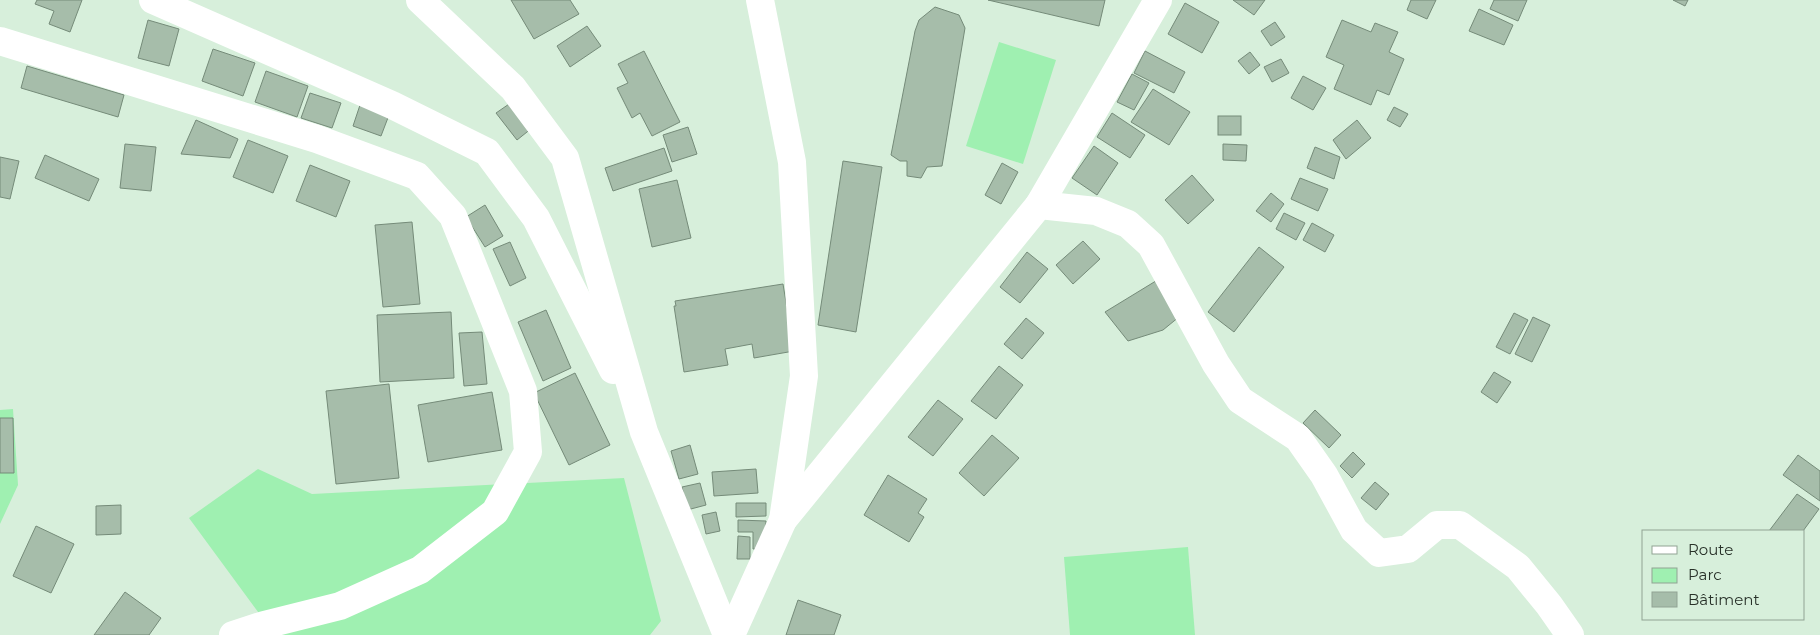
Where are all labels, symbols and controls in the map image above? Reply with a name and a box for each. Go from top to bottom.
legend [1642,530,1805,620]
text: Route [1688,540,1733,559]
text: Parc [1688,565,1722,584]
text: Bâtiment [1688,590,1760,609]

